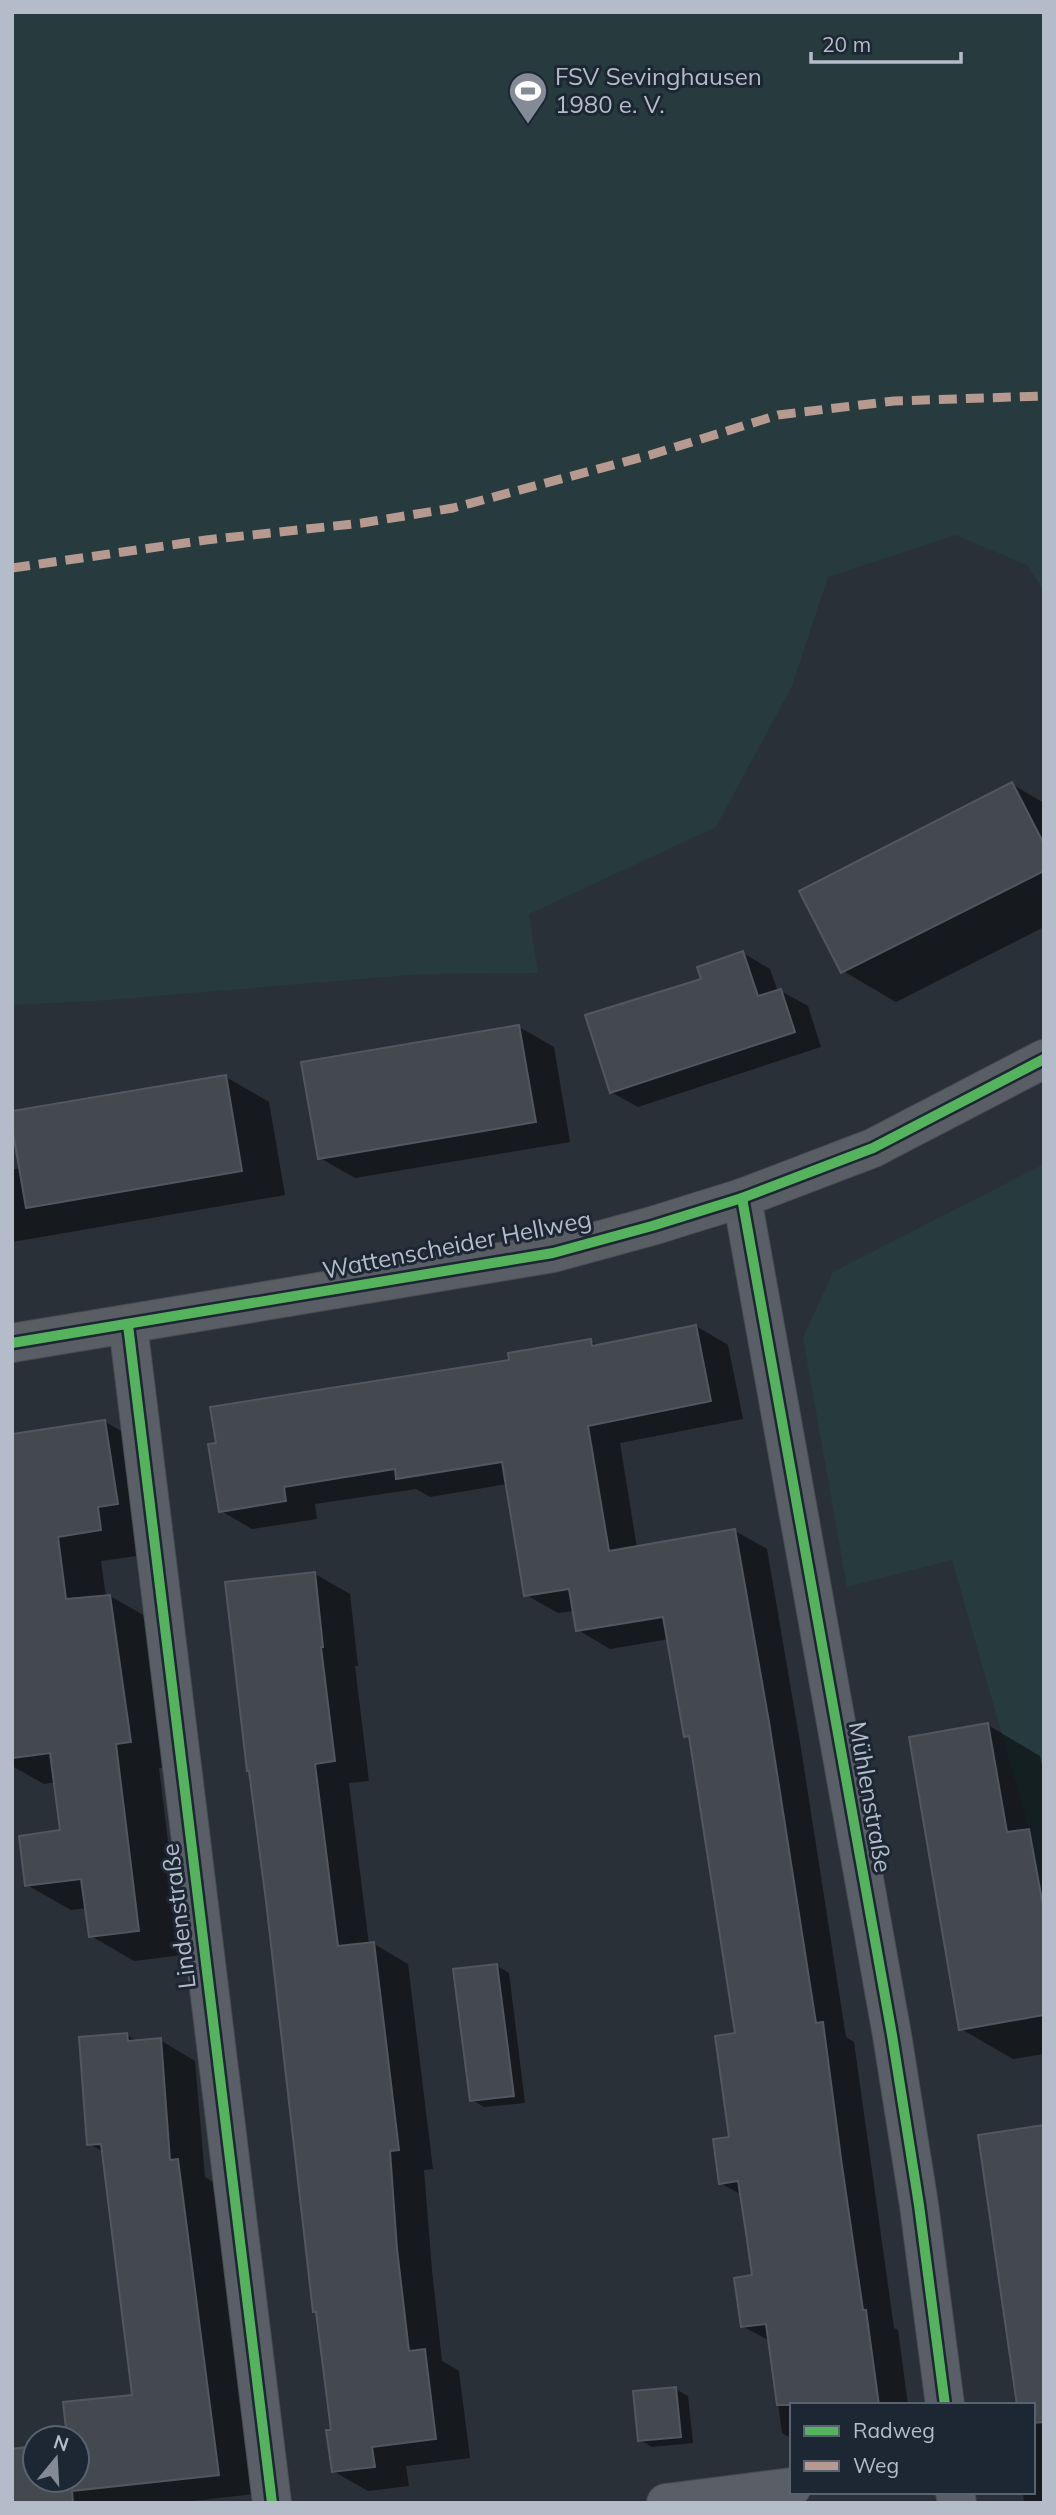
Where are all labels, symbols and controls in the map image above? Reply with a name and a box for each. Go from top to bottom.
scale bar [811,21,962,65]
text: 20 m [822,31,871,57]
place label: FSV Sevinghausen 1980 e. V. [555,61,762,119]
sports icon: FSV Sevinghausen 1980 e. V. [507,70,549,125]
street label: Wattenscheider Hellweg [320,1203,594,1285]
street label: Mühlenstraße [843,1719,899,1875]
street label: Lindenstraße [154,1842,202,1990]
legend [790,2403,1035,2494]
text: Radweg [853,2417,935,2443]
north arrow [21,2424,91,2494]
text: N [51,2429,72,2456]
text: Weg [853,2452,899,2478]

